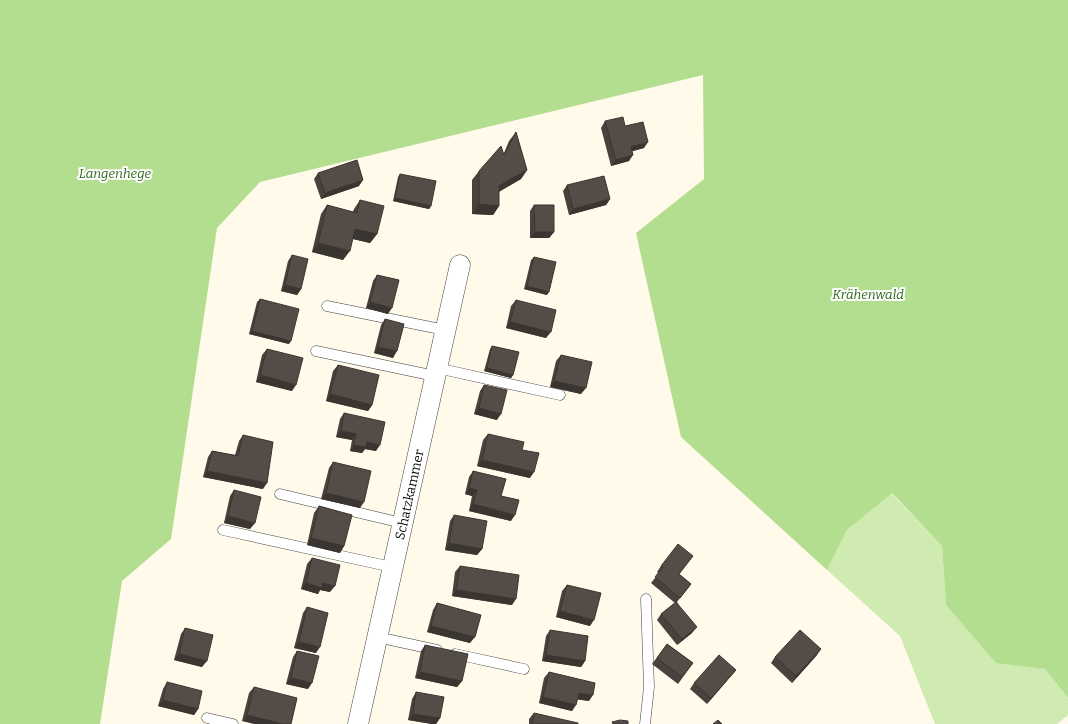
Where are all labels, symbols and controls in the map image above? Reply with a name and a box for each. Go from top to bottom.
park label: Langenhege [79,166,152,181]
park label: Krähenwald [832,287,904,302]
street label: Schatzkammer [392,448,426,541]

